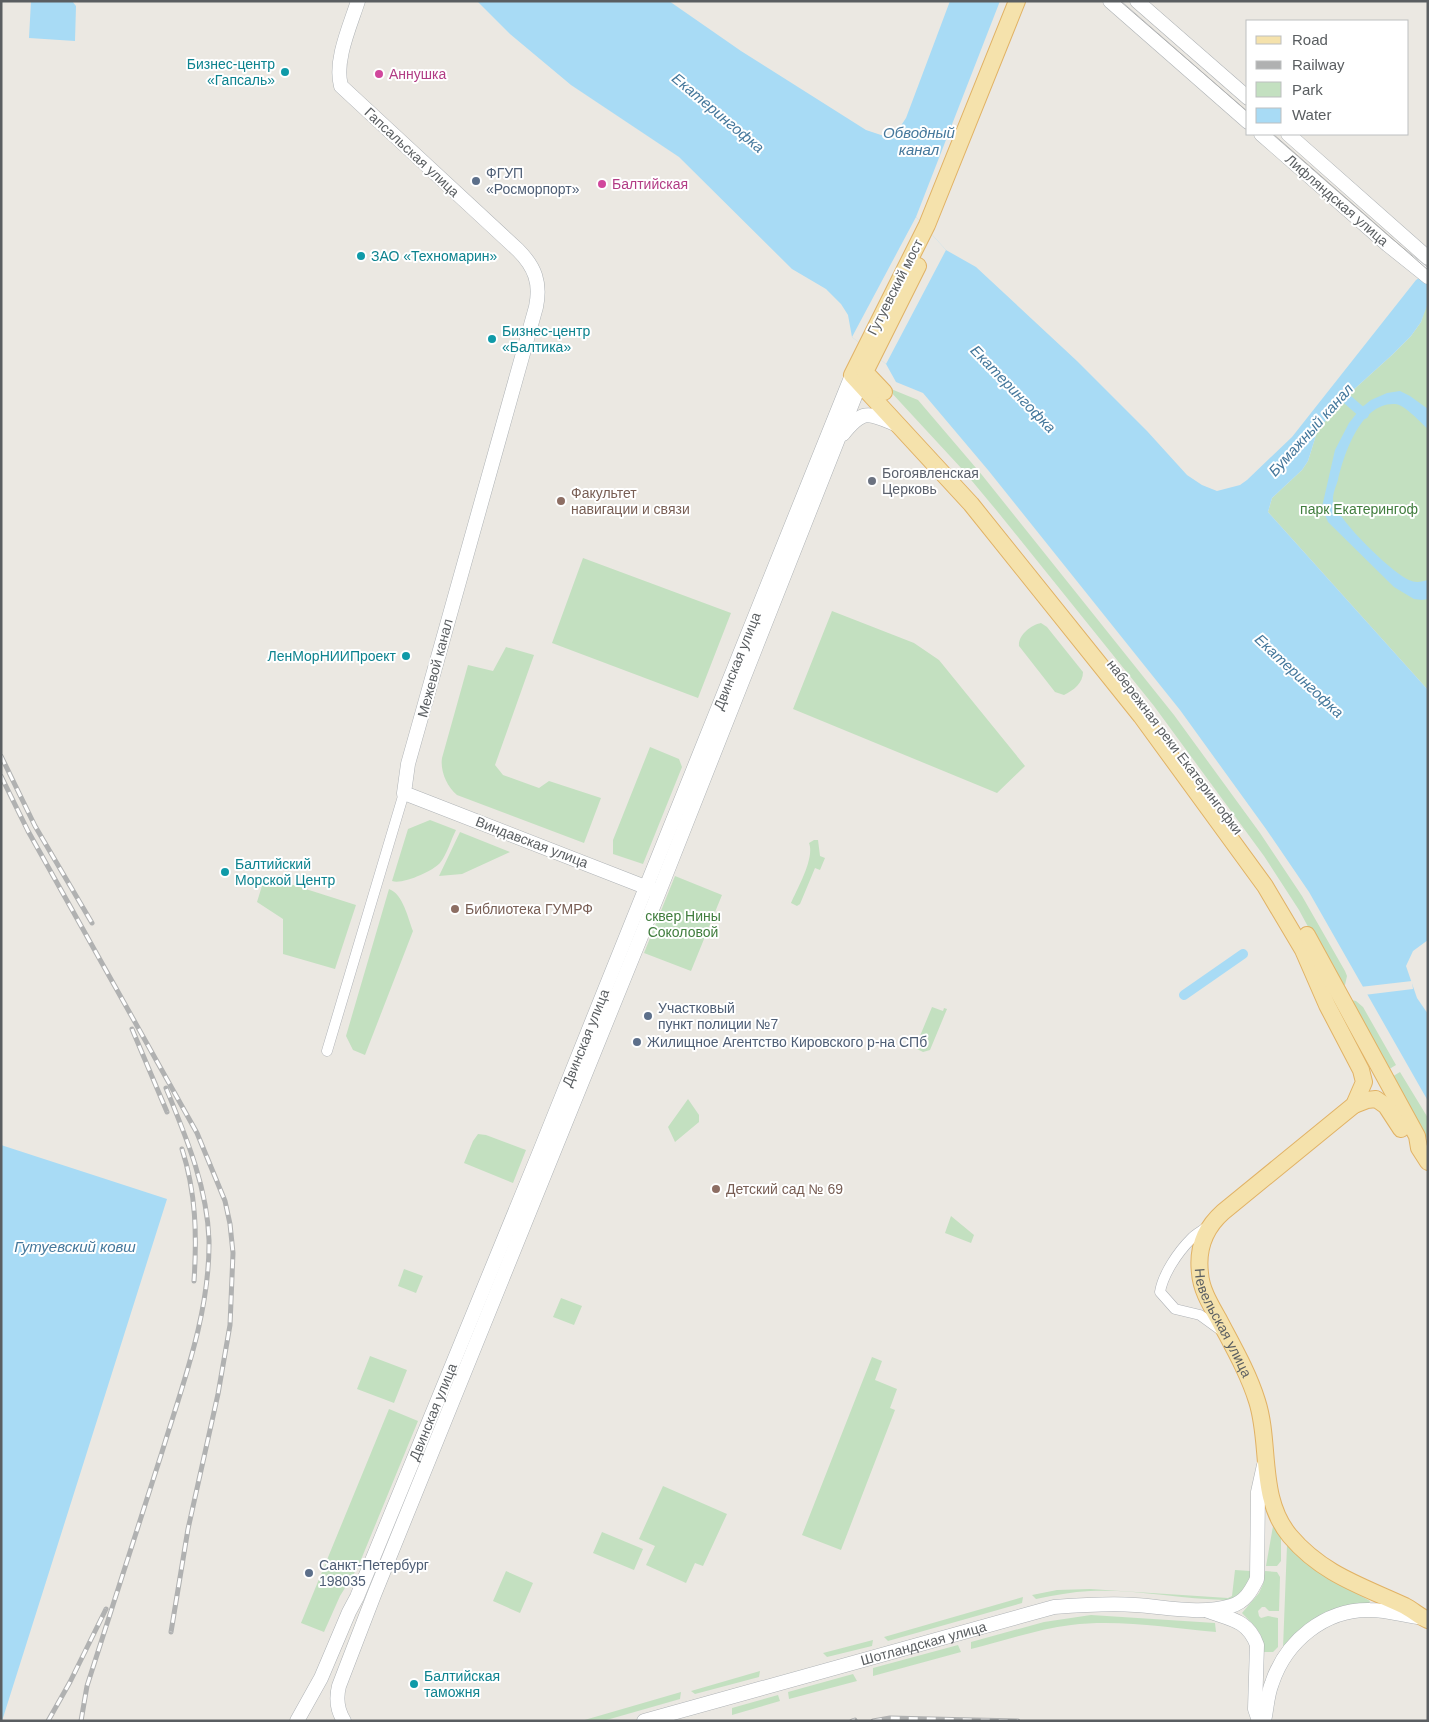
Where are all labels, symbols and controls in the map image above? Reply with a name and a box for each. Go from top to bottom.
legend [1246,20,1409,135]
text: Road [1292,31,1328,48]
place label: Бизнес-центр «Гапсаль» [187,56,275,88]
text: Railway [1292,56,1345,73]
marker: Бизнес-центр «Гапсаль» [279,66,291,78]
place label: Аннушка [389,66,446,82]
marker: Аннушка [373,68,385,80]
water label: Екатерингофка [669,69,768,156]
text: Park [1292,81,1323,98]
street label: Гапсальская улица [361,104,463,200]
text: Water [1292,106,1331,123]
water label: Обводный канал [883,124,956,158]
street label: Лифляндская улица [1282,151,1392,249]
place label: ФГУП «Росморпорт» [486,165,580,197]
marker: ФГУП «Росморпорт» [470,175,482,187]
place label: Балтийская [612,176,688,192]
marker: Балтийская [596,178,608,190]
street label: Гутуевский мост [864,236,926,338]
place label: ЗАО «Техномарин» [371,248,498,264]
marker: ЗАО «Техномарин» [355,250,367,262]
place label: Бизнес-центр «Балтика» [502,323,590,355]
marker: Бизнес-центр «Балтика» [486,333,498,345]
water label: Екатерингофка [967,341,1059,436]
water label: Бумажный канал [1265,380,1357,479]
place label: Богоявленская Церковь [882,465,979,497]
marker: Богоявленская Церковь [866,475,878,487]
place label: Факультет навигации и связи [571,485,690,517]
marker: Факультет навигации и связи [555,495,567,507]
park label: парк Екатерингоф [1300,501,1418,517]
street label: Двинская улица [710,610,764,712]
street label: Межевой канал [414,617,456,719]
water label: Екатерингофка [1252,630,1347,721]
place label: ЛенМорНИИПроект [268,648,397,664]
marker: ЛенМорНИИПроект [400,650,412,662]
street label: набережная реки Екатерингофки [1104,656,1246,838]
street label: Виндавская улица [473,813,591,871]
place label: Балтийский Морской Центр [235,856,335,888]
marker: Балтийский Морской Центр [219,866,231,878]
place label: Библиотека ГУМРФ [465,901,593,917]
marker: Библиотека ГУМРФ [449,903,461,915]
park label: сквер Нины Соколовой [645,908,721,940]
street label: Двинская улица [559,987,612,1089]
place label: Участковый пункт полиции №7 [658,1000,779,1032]
marker: Участковый пункт полиции №7 [642,1010,654,1022]
place label: Жилищное Агентство Кировского р-на СПб [647,1034,927,1050]
marker: Жилищное Агентство Кировского р-на СПб [631,1036,643,1048]
place label: Детский сад № 69 [726,1181,843,1197]
marker: Детский сад № 69 [710,1183,722,1195]
water label: Гутуевский ковш [14,1238,136,1255]
street label: Невельская улица [1192,1268,1255,1380]
street label: Двинская улица [406,1361,460,1463]
place label: Санкт-Петербург 198035 [319,1557,429,1589]
marker: Санкт-Петербург 198035 [303,1567,315,1579]
street label: Шотландская улица [859,1618,988,1668]
place label: Балтийская таможня [424,1668,500,1700]
marker: Балтийская таможня [408,1678,420,1690]

